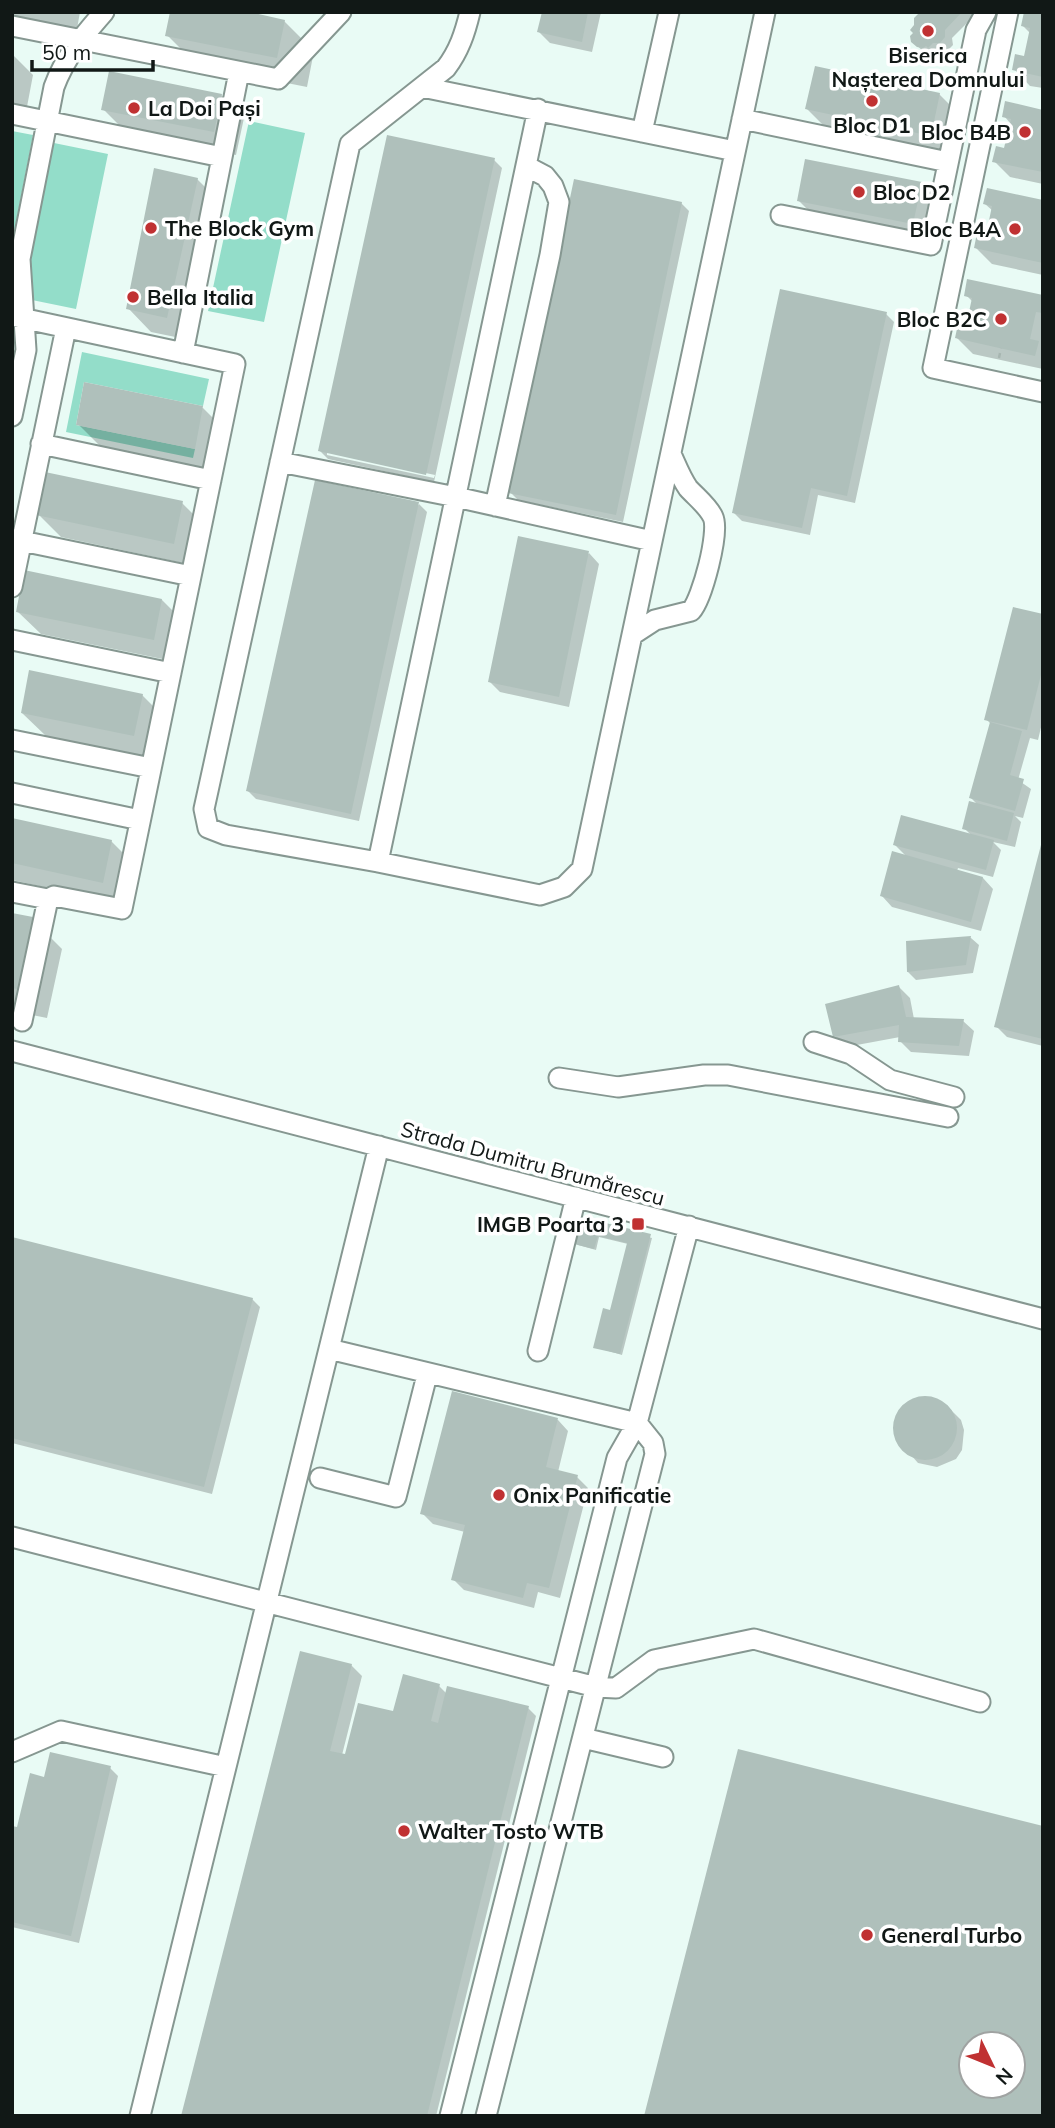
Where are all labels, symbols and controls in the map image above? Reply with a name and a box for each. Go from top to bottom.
marker: Biserica Nașterea Domnului [920,23,936,39]
scale bar [32,28,152,72]
text: 50 m [42,39,91,65]
place label: Biserica Nașterea Domnului [832,42,1025,93]
marker: Bloc D1 [864,93,880,109]
place label: La Doi Pași [148,95,261,122]
marker: La Doi Pași [126,100,142,116]
place label: Bloc D1 [833,112,911,138]
place label: Bloc B4B [921,119,1011,145]
marker: Bloc B4B [1017,124,1033,140]
place label: Bloc D2 [873,179,950,205]
marker: Bloc D2 [851,184,867,200]
place label: The Block Gym [165,215,314,241]
place label: Bloc B4A [909,216,1001,242]
marker: The Block Gym [143,220,159,236]
marker: Bloc B4A [1007,221,1023,237]
place label: Bella Italia [147,284,254,310]
marker: Bella Italia [125,289,141,305]
place label: Bloc B2C [897,306,987,332]
marker: Bloc B2C [993,311,1009,327]
street label: Strada Dumitru Brumărescu [398,1115,668,1211]
place label: IMGB Poarta 3 [477,1211,624,1237]
marker: IMGB Poarta 3 [630,1216,646,1232]
place label: Onix Panificatie [513,1482,671,1508]
marker: Onix Panificatie [491,1487,507,1503]
place label: Walter Tosto WTB [418,1818,604,1844]
marker: Walter Tosto WTB [396,1823,412,1839]
place label: General Turbo [881,1922,1022,1948]
marker: General Turbo [859,1927,875,1943]
north arrow [957,2030,1027,2100]
text: N [991,2063,1018,2090]

